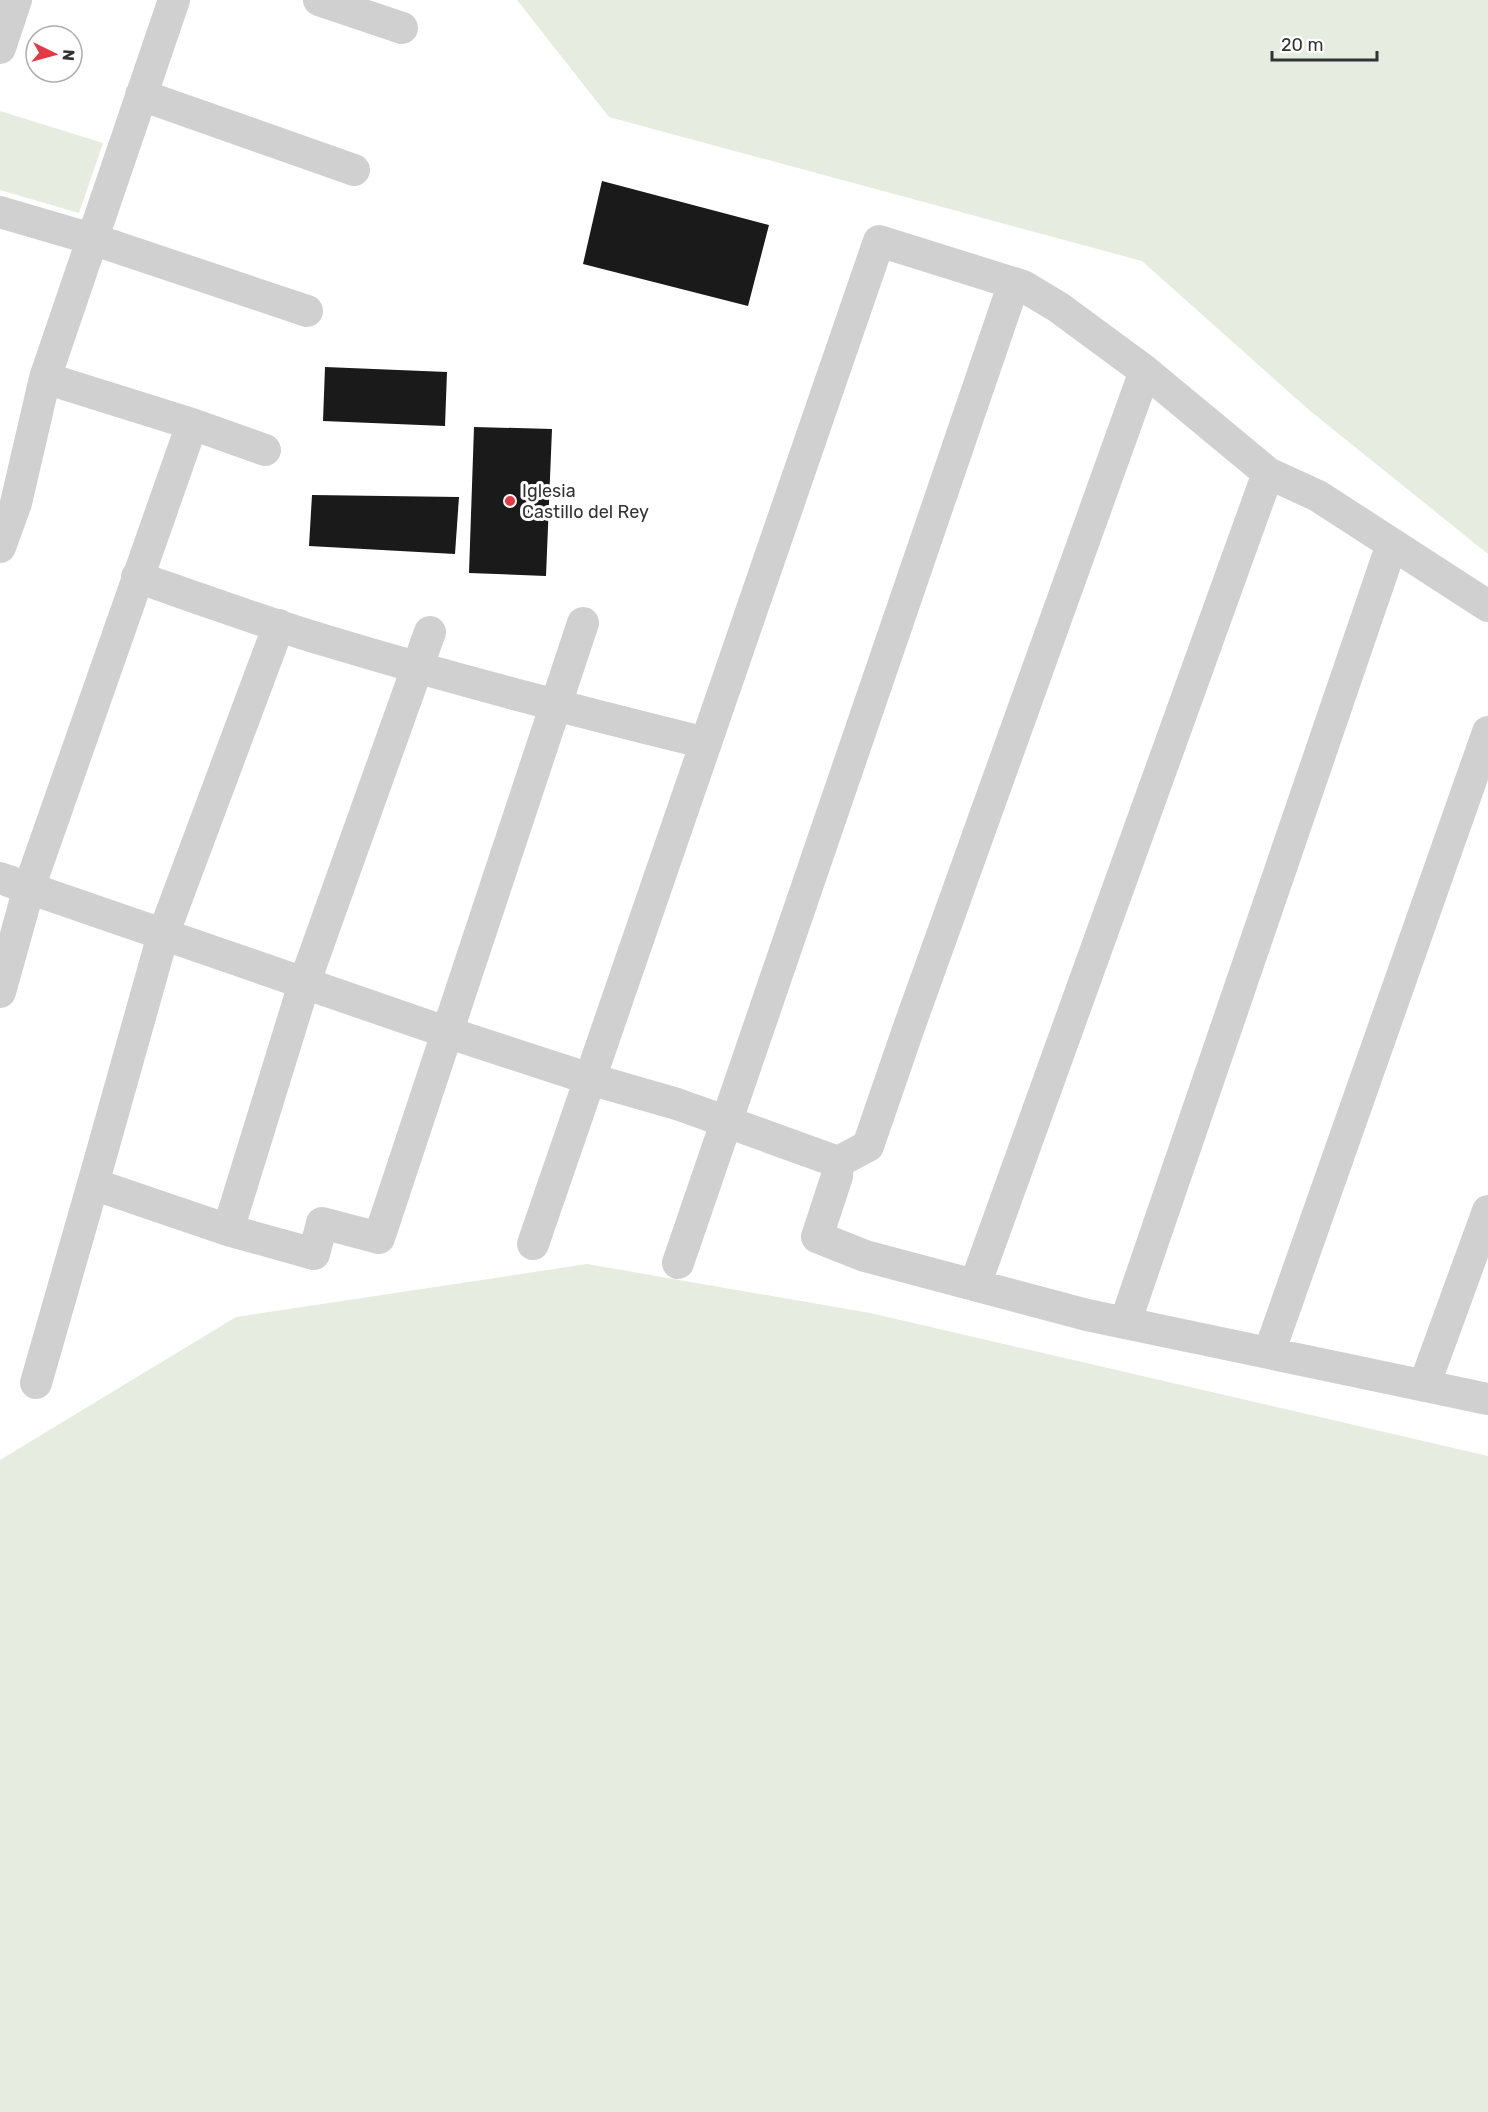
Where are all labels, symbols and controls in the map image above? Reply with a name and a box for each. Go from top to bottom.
north arrow [24,24,84,84]
scale bar [1272,24,1377,62]
text: 20 m [1281,34,1323,56]
text: N [58,49,78,62]
place label: Iglesia Castillo del Rey [522,480,649,523]
marker: Iglesia Castillo del Rey [503,494,517,508]

